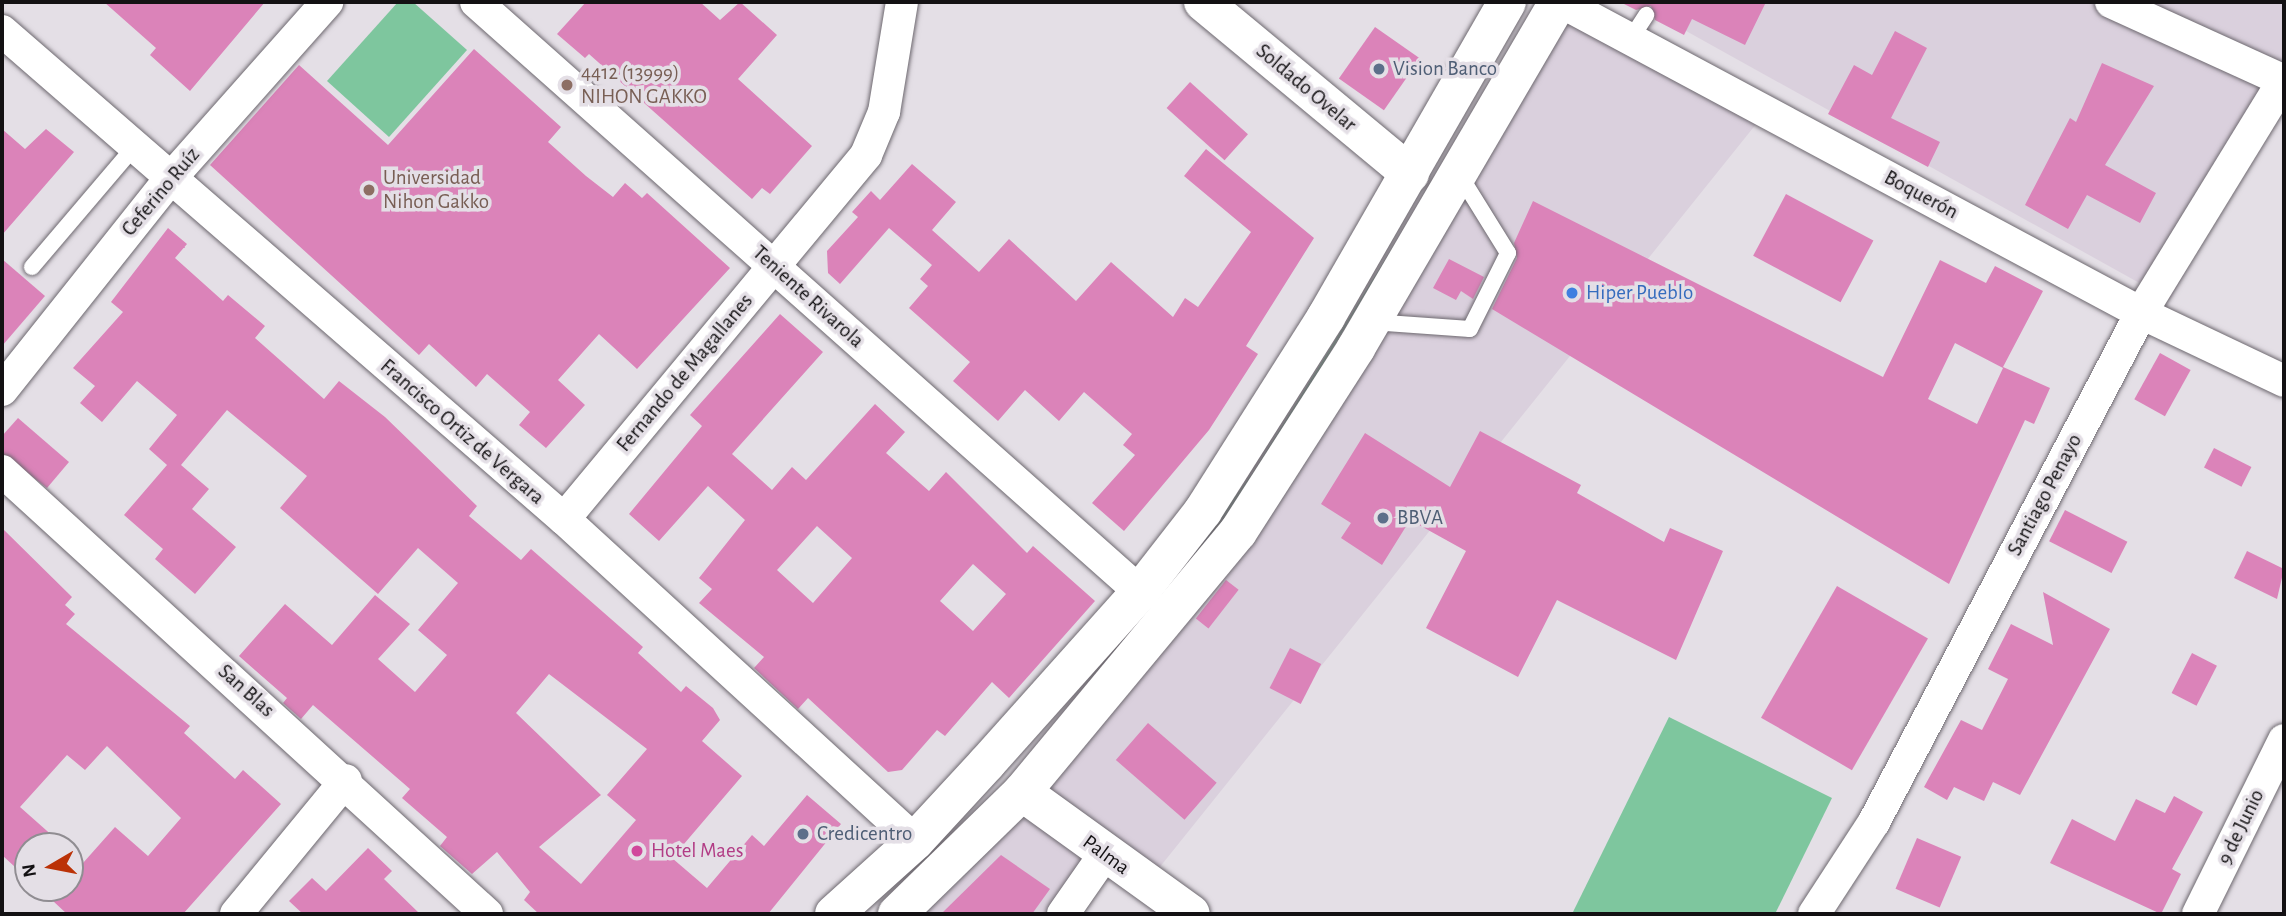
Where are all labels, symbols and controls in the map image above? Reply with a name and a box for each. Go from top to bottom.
street label: Soldado Ovelar [1251,39,1361,137]
place label: Vision Banco [1393,56,1497,82]
place label: 4412 (13999) NIHON GAKKO [581,60,707,110]
marker: Vision Banco [1371,61,1387,77]
marker: 4412 (13999) NIHON GAKKO [559,77,575,93]
street label: Ceferino Ruíz [117,143,205,241]
place label: Universidad Nihon Gakko [383,165,489,215]
street label: Boquerón [1880,165,1962,225]
marker: Universidad Nihon Gakko [361,182,377,198]
street label: Teniente Rivarola [747,240,869,354]
place label: Hiper Pueblo [1586,280,1693,306]
marker: Hiper Pueblo [1564,285,1580,301]
street label: Fernando de Magallanes [612,289,758,457]
street label: Francisco Ortiz de Vergara [375,354,549,510]
street label: Santiago Penayo [2002,430,2088,560]
place label: BBVA [1397,505,1443,531]
marker: BBVA [1375,510,1391,526]
street label: San Blas [213,659,279,723]
street label: 9 de Junio [2212,785,2270,869]
place label: Credicentro [817,821,912,847]
marker: Credicentro [795,826,811,842]
street label: Palma [1078,830,1134,880]
north arrow [14,832,84,902]
place label: Hotel Maes [651,838,743,864]
marker: Hotel Maes [629,843,645,859]
text: N [19,862,40,879]

